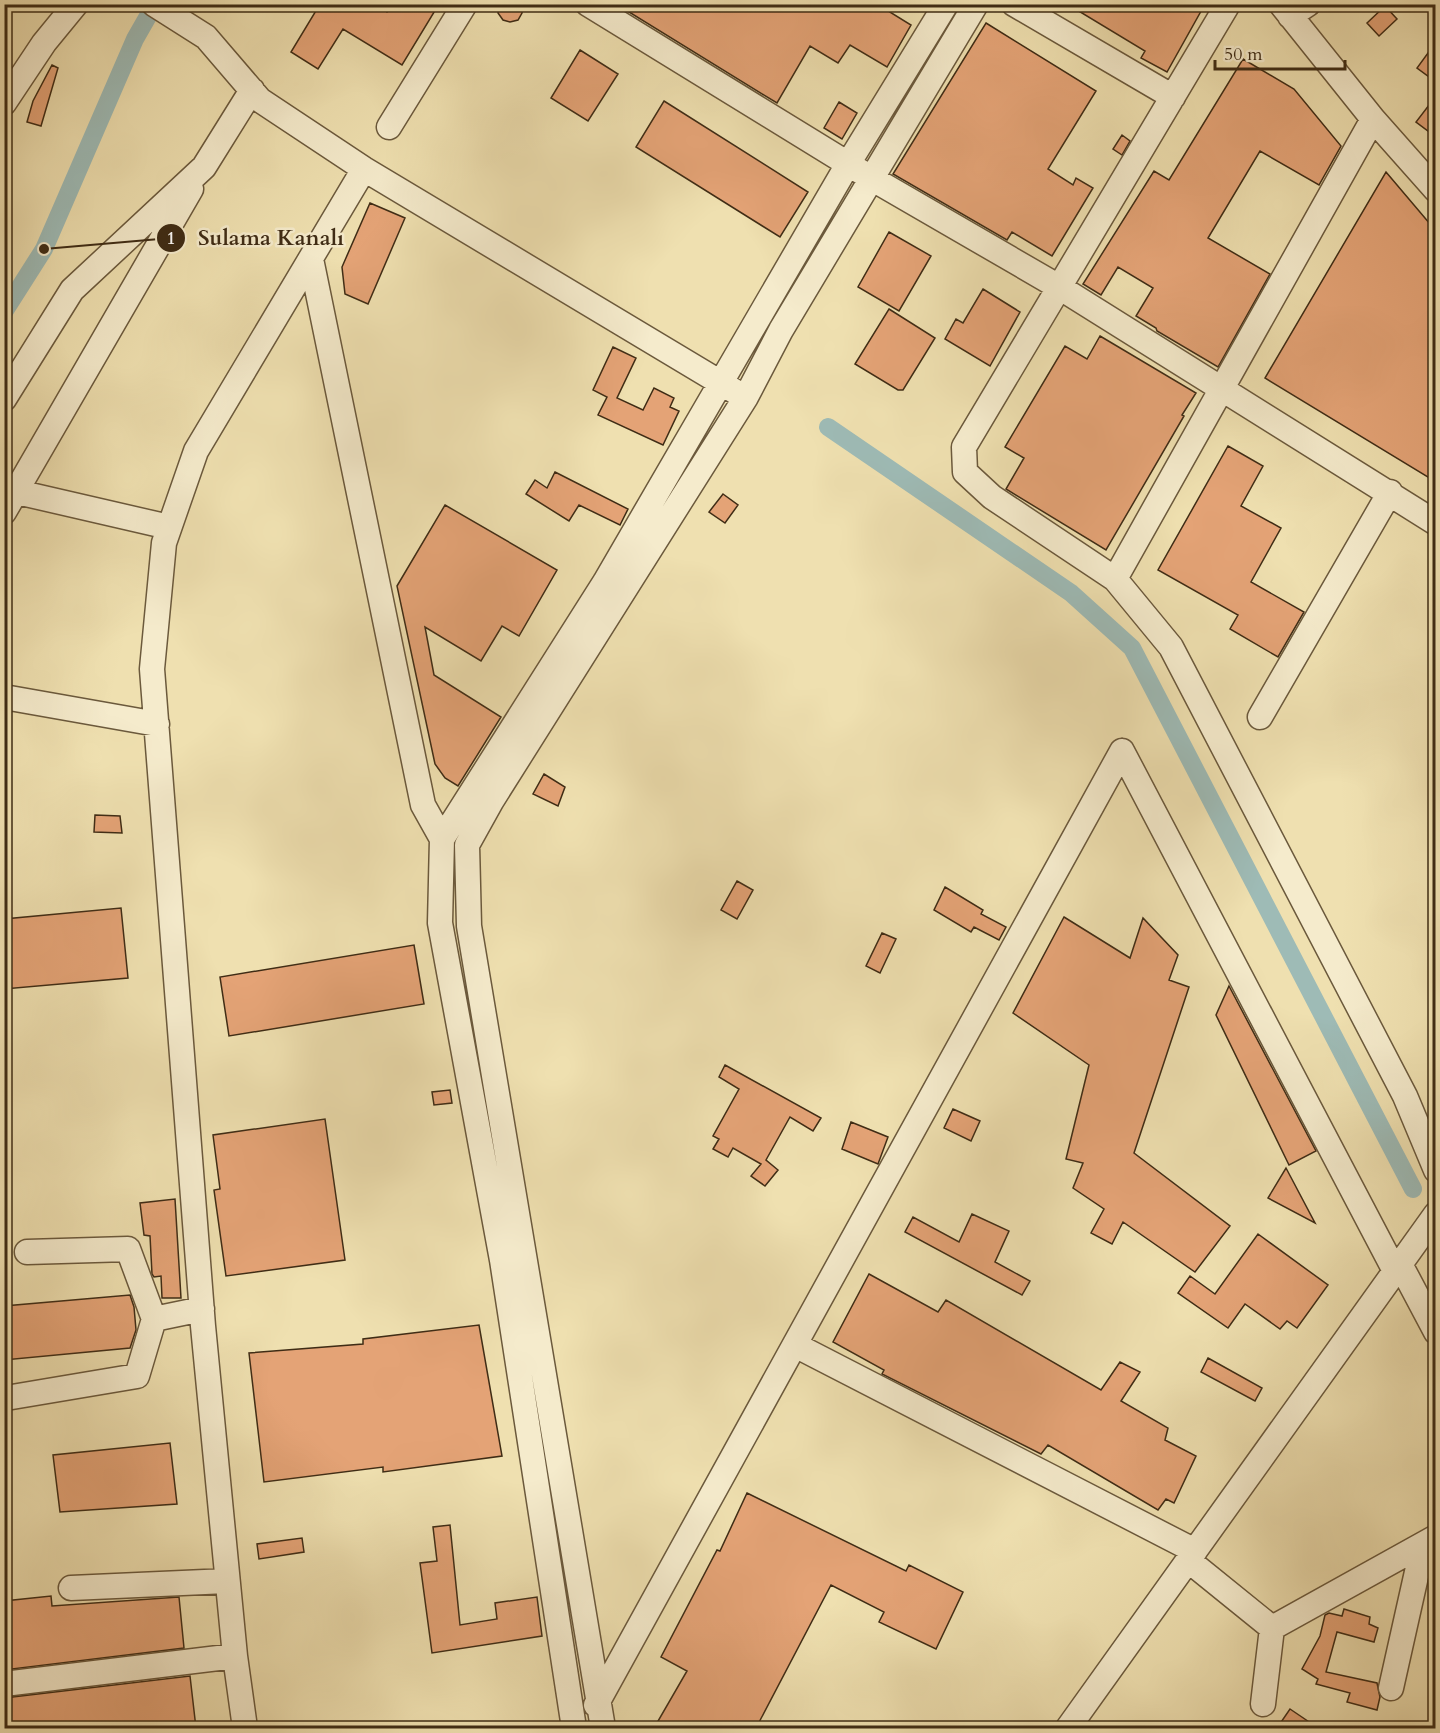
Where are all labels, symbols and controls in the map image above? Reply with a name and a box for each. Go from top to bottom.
scale bar [1215,33,1346,71]
text: 50 m [1224,42,1263,67]
callout: Sulama Kanalı [156,218,356,258]
text: Sulama Kanalı [198,223,344,253]
text: 1 [166,226,176,251]

